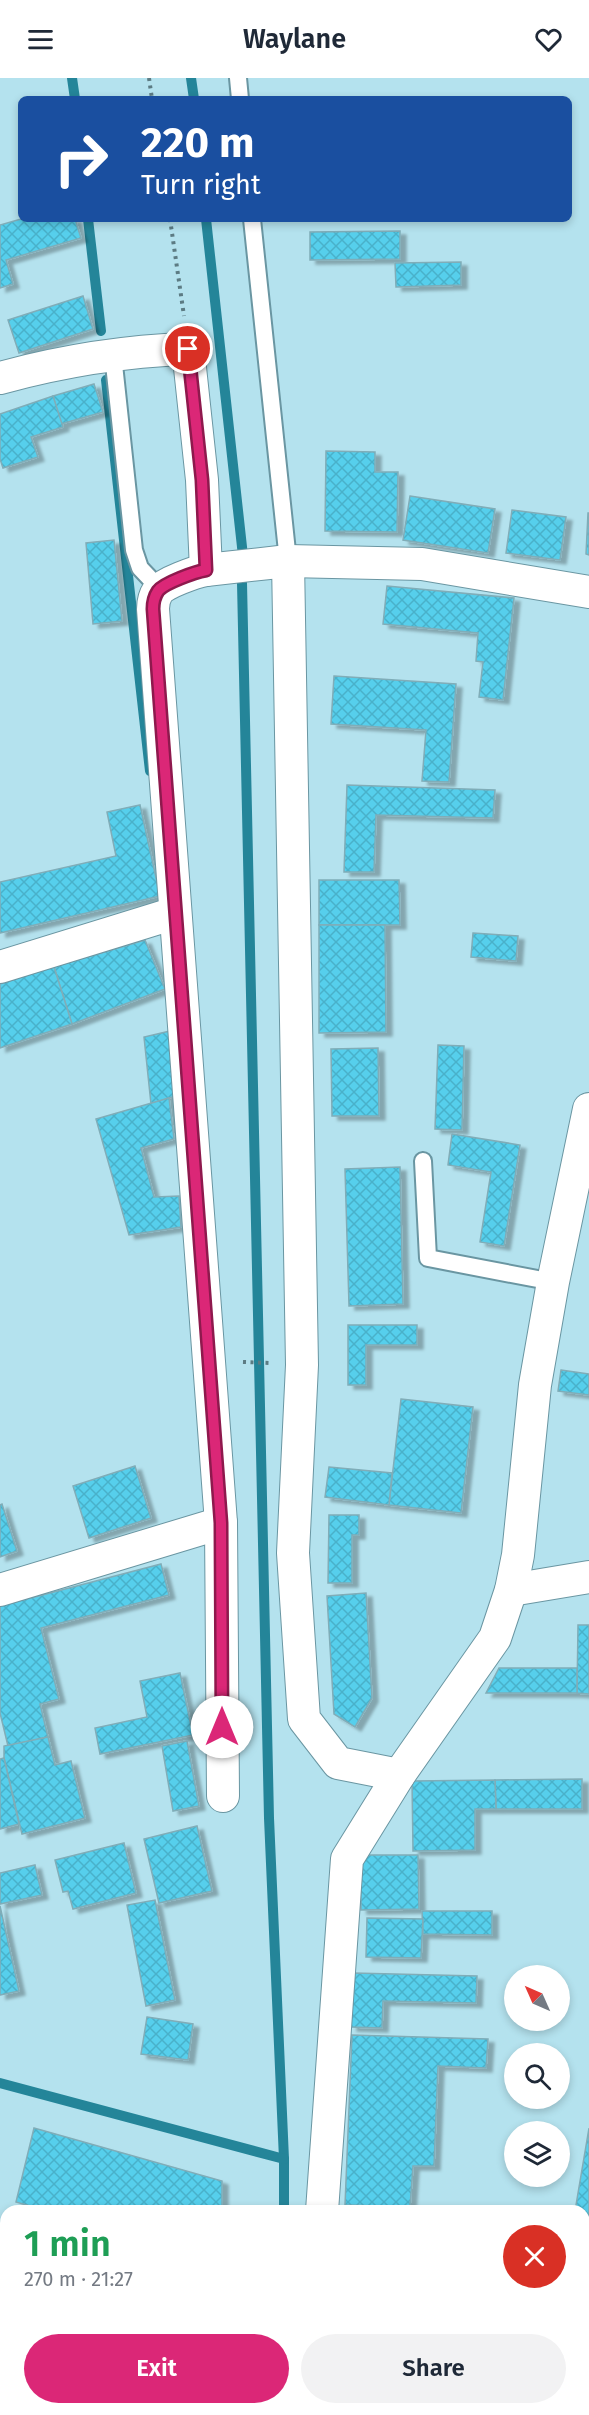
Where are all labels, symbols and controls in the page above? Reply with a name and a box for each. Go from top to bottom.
icon: menu [24,23,57,56]
text: Waylane [243,23,346,55]
icon: heart [532,23,565,56]
text: 220 m [141,118,254,168]
icon: right [42,120,120,198]
text: Turn right [141,169,261,201]
pin [162,323,213,374]
icon: arrive [171,332,204,365]
position arrow [190,1695,254,1759]
north arrow [504,1965,570,2031]
map controls [504,1965,570,2187]
button: search [504,2043,570,2109]
button: layers [504,2121,570,2187]
text: 1 min [24,2222,111,2266]
button: close [503,2225,566,2288]
text: 270 m · 21:27 [24,2267,133,2291]
button: Exit [24,2334,289,2403]
button: Share [301,2334,566,2403]

